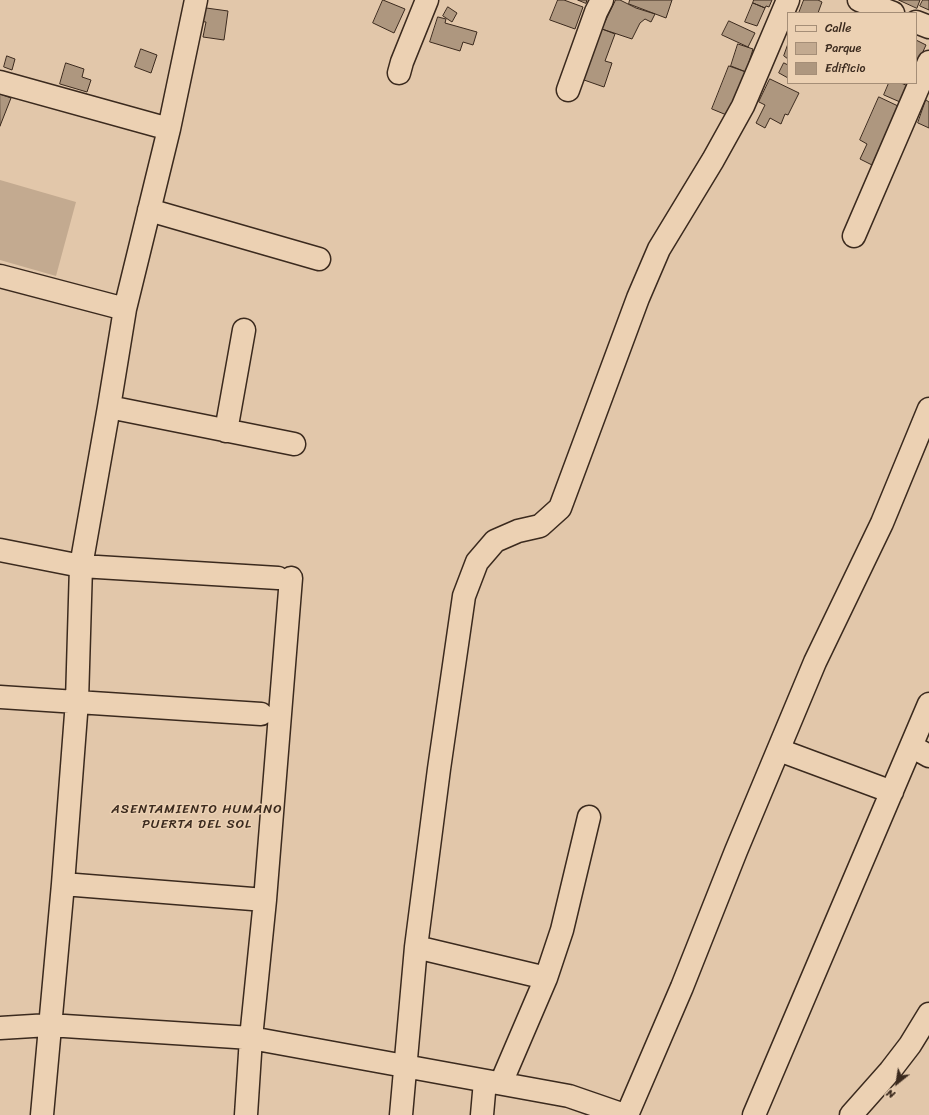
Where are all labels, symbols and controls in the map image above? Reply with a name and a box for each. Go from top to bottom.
legend [787,12,917,84]
text: Calle [825,17,852,39]
text: Parque [825,37,861,59]
text: Edificio [825,57,865,79]
district label: ASENTAMIENTO HUMANO PUERTA DEL SOL [112,802,282,833]
north arrow [877,1063,917,1103]
text: N [883,1084,899,1104]

